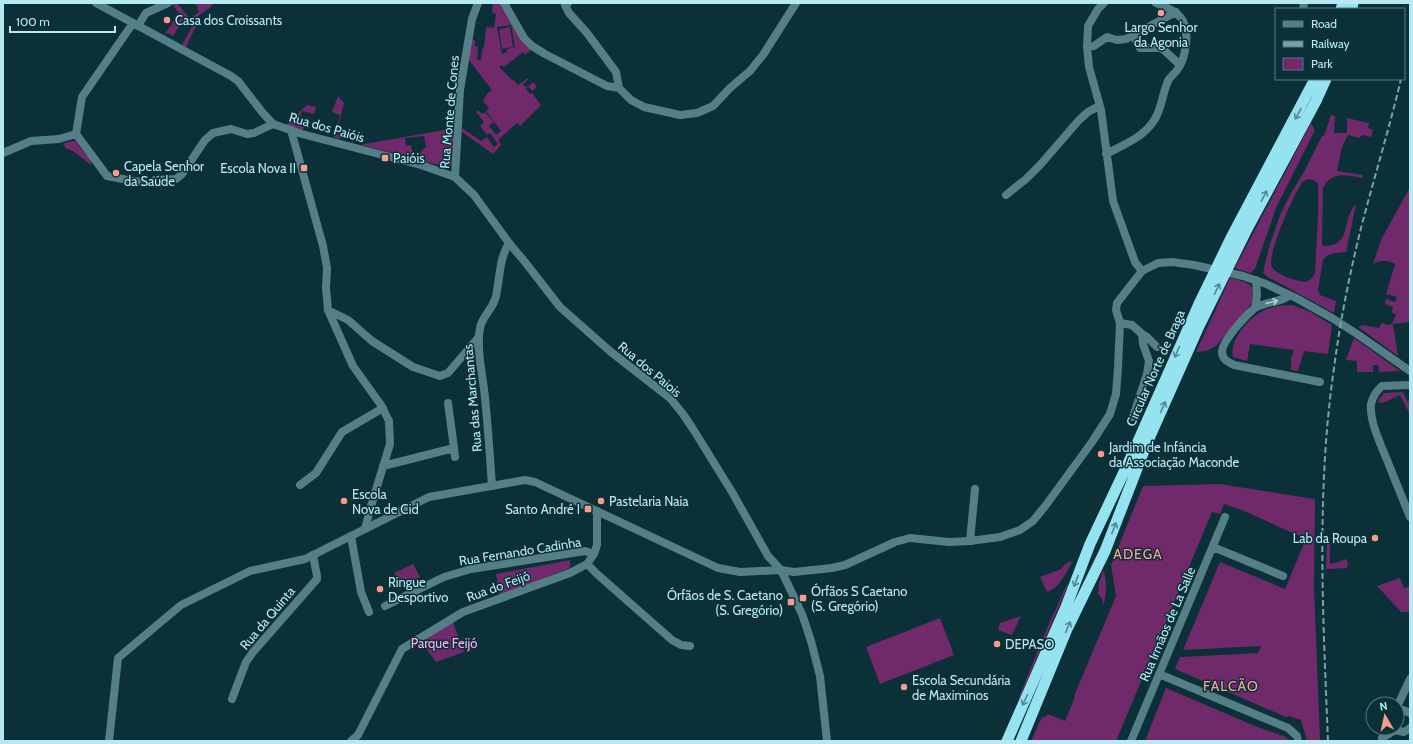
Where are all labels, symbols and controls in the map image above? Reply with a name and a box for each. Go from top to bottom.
scale bar [10,8,115,34]
marker: Largo Senhor da Agonia [1156,8,1166,18]
legend [1275,8,1405,80]
place label: Casa dos Croissants [175,12,283,28]
text: 100 m [16,14,50,29]
marker: Casa dos Croissants [162,15,172,25]
text: Road [1311,16,1337,31]
place label: Largo Senhor da Agonia [1124,19,1198,50]
text: Railway [1311,36,1349,51]
street label: Rua Monte de Cones [436,54,462,169]
text: Park [1311,56,1333,71]
one-way arrow [1293,108,1301,120]
street label: Rua dos Paióis [287,109,367,146]
place label: Paióis [393,150,425,166]
marker: Paióis [380,153,390,163]
place label: Capela Senhor da Saúde [124,158,205,189]
place label: Escola Nova II [220,160,296,176]
marker: Escola Nova II [299,163,309,173]
marker: Capela Senhor da Saúde [111,168,121,178]
one-way arrow [1261,190,1268,202]
one-way arrow [1213,283,1221,295]
one-way arrow [1265,297,1278,305]
street label: Circular Norte de Braga [1122,307,1188,429]
street label: Rua dos Paiois [615,338,685,401]
street label: Rua das Marchantas [459,343,485,453]
one-way arrow [1173,346,1180,358]
one-way arrow [1160,402,1167,414]
place label: Jardim de Infância da Associação Maconde [1108,439,1240,470]
marker: Jardim de Infância da Associação Maconde [1096,449,1106,459]
place label: Escola Nova de Cid [352,486,419,517]
place label: Pastelaria Naia [609,493,689,509]
marker: Escola Nova de Cid [339,496,349,506]
marker: Pastelaria Naia [596,496,606,506]
place label: Santo André I [505,501,580,517]
marker: Santo André I [583,504,593,514]
one-way arrow [1111,522,1118,534]
place label: Lab da Roupa [1293,530,1368,546]
street label: Rua Fernando Cadinha [458,533,583,569]
marker: Lab da Roupa [1370,533,1380,543]
district label: ADEGA [1113,545,1163,563]
street label: Rua Irmãos de La Salle [1136,564,1199,684]
street label: Rua do Feijó [464,567,532,606]
place label: Ringue Desportivo [388,574,448,605]
one-way arrow [1072,574,1079,587]
street label: Rua da Quinta [236,583,298,653]
place label: Órfãos S Caetano (S. Gregório) [811,583,907,614]
marker: Ringue Desportivo [375,584,385,594]
place label: Órfãos de S. Caetano (S. Gregório) [667,587,783,618]
marker: Órfãos S Caetano (S. Gregório) [798,593,808,603]
marker: Órfãos de S. Caetano (S. Gregório) [786,597,796,607]
one-way arrow [1064,622,1072,634]
park label: Parque Feijó [411,635,477,652]
place label: DEPASO [1005,636,1054,652]
marker: DEPASO [992,639,1002,649]
place label: Escola Secundária de Maximinos [912,672,1011,703]
district label: FALCÃO [1203,677,1259,695]
marker: Escola Secundária de Maximinos [899,682,909,692]
one-way arrow [1021,694,1029,706]
north arrow [1365,696,1405,736]
text: N [1378,699,1388,714]

